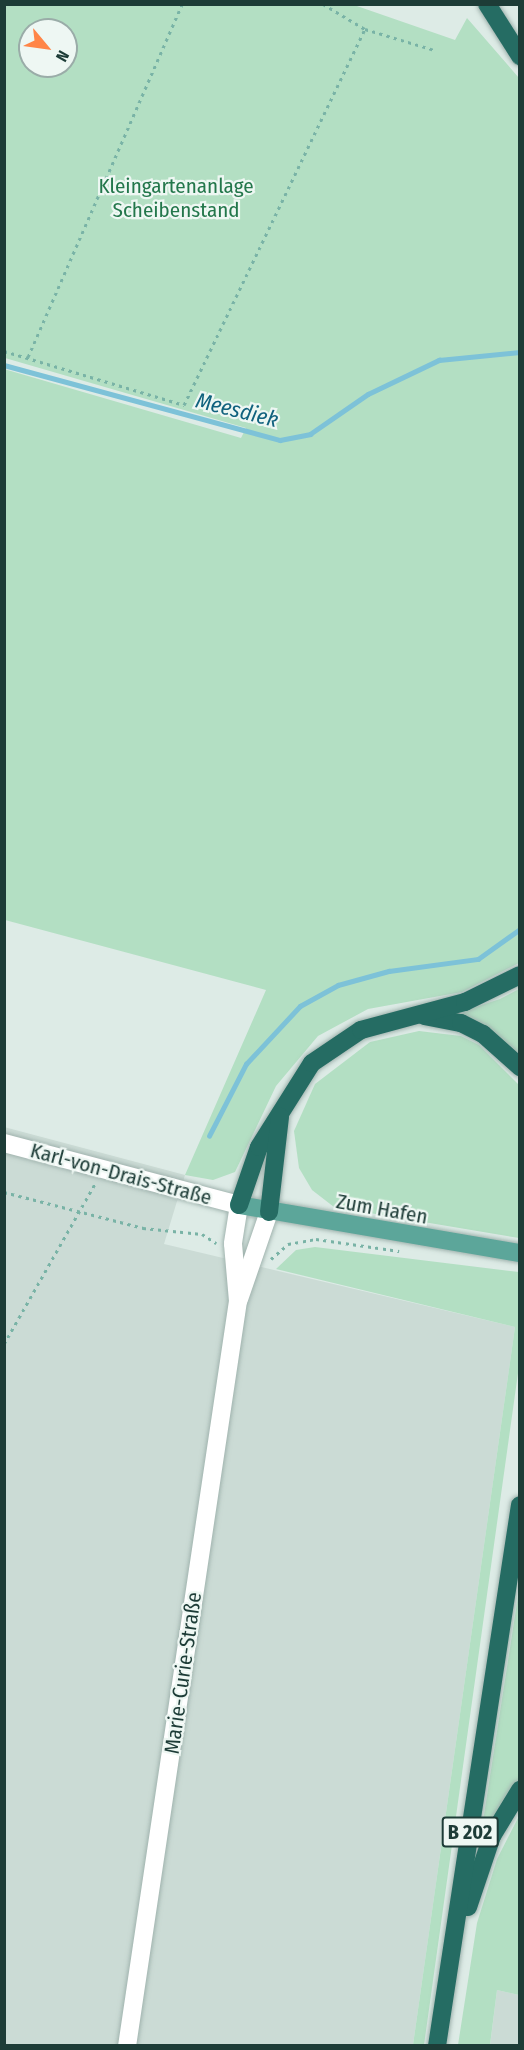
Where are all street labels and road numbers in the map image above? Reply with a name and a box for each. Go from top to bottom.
street label: Karl-von-Drais-Straße [28,1138,214,1210]
street label: Zum Hafen [334,1189,430,1229]
street label: Marie-Curie-Straße [159,1591,207,1755]
road number: B 202 [442,1815,498,1849]

